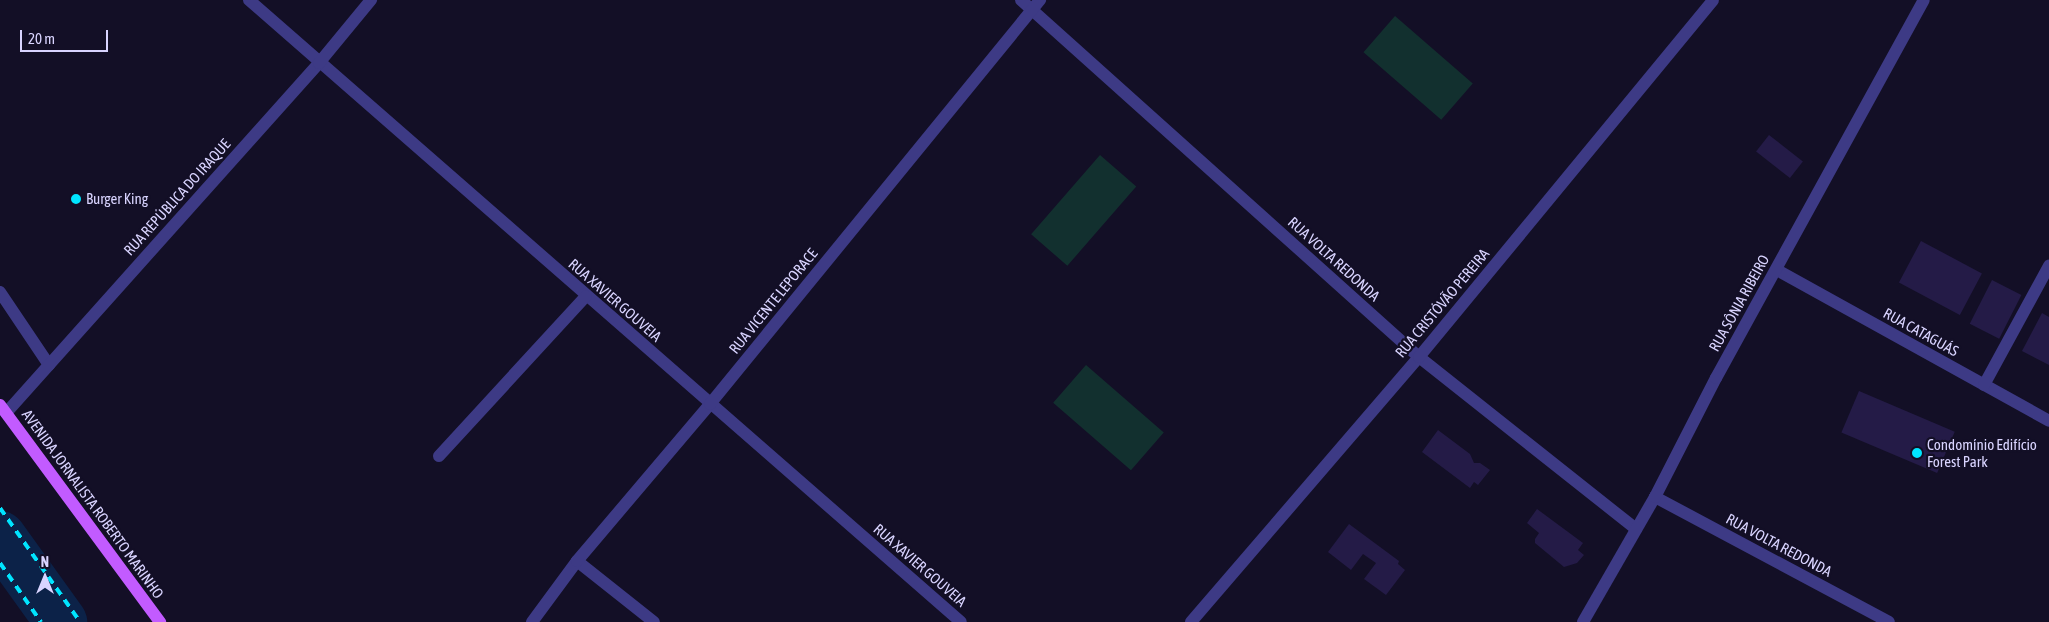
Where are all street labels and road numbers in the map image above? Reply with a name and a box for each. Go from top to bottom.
street label: RUA REPÚBLICA DO IRAQUE [120,135,234,259]
street label: RUA VOLTA REDONDA [1284,213,1384,305]
street label: RUA VICENTE LEPORACE [725,245,821,357]
street label: RUA CRISTÓVÃO PEREIRA [1391,245,1493,361]
street label: RUA SÔNIA RIBEIRO [1705,252,1773,354]
street label: RUA XAVIER GOUVEIA [565,255,665,345]
street label: RUA CATAGUÁS [1880,304,1962,360]
street label: AVENIDA JORNALISTA ROBERTO MARINHO [18,406,168,602]
street label: RUA VOLTA REDONDA [1723,510,1835,580]
street label: RUA XAVIER GOUVEIA [870,520,970,610]

